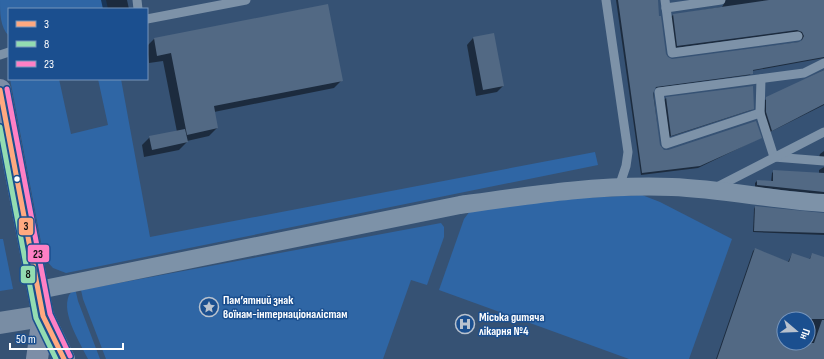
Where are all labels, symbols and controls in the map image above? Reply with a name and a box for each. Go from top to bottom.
legend [8,8,148,80]
text: 3 [44,17,49,32]
text: 8 [44,37,49,52]
text: 23 [44,57,54,72]
unlabelled marker [12,174,22,184]
line badge: 3 [18,217,34,236]
text: 3 [24,220,29,233]
line badge: 23 [27,244,50,263]
text: 23 [33,248,43,261]
line badge: 8 [20,265,36,284]
text: 8 [25,268,31,281]
place label: Пам’ятний знак воїнам-інтернаціоналістам [223,293,347,322]
place icon: Пам’ятний знак воїнам-інтернаціоналістам [198,296,220,318]
place label: Міська дитяча лікарня №4 [479,310,544,339]
north arrow [776,311,816,351]
hospital icon: Міська дитяча лікарня №4 [454,313,476,335]
scale bar [10,325,123,351]
text: Пн [797,327,813,341]
text: 50 m [16,332,36,347]

